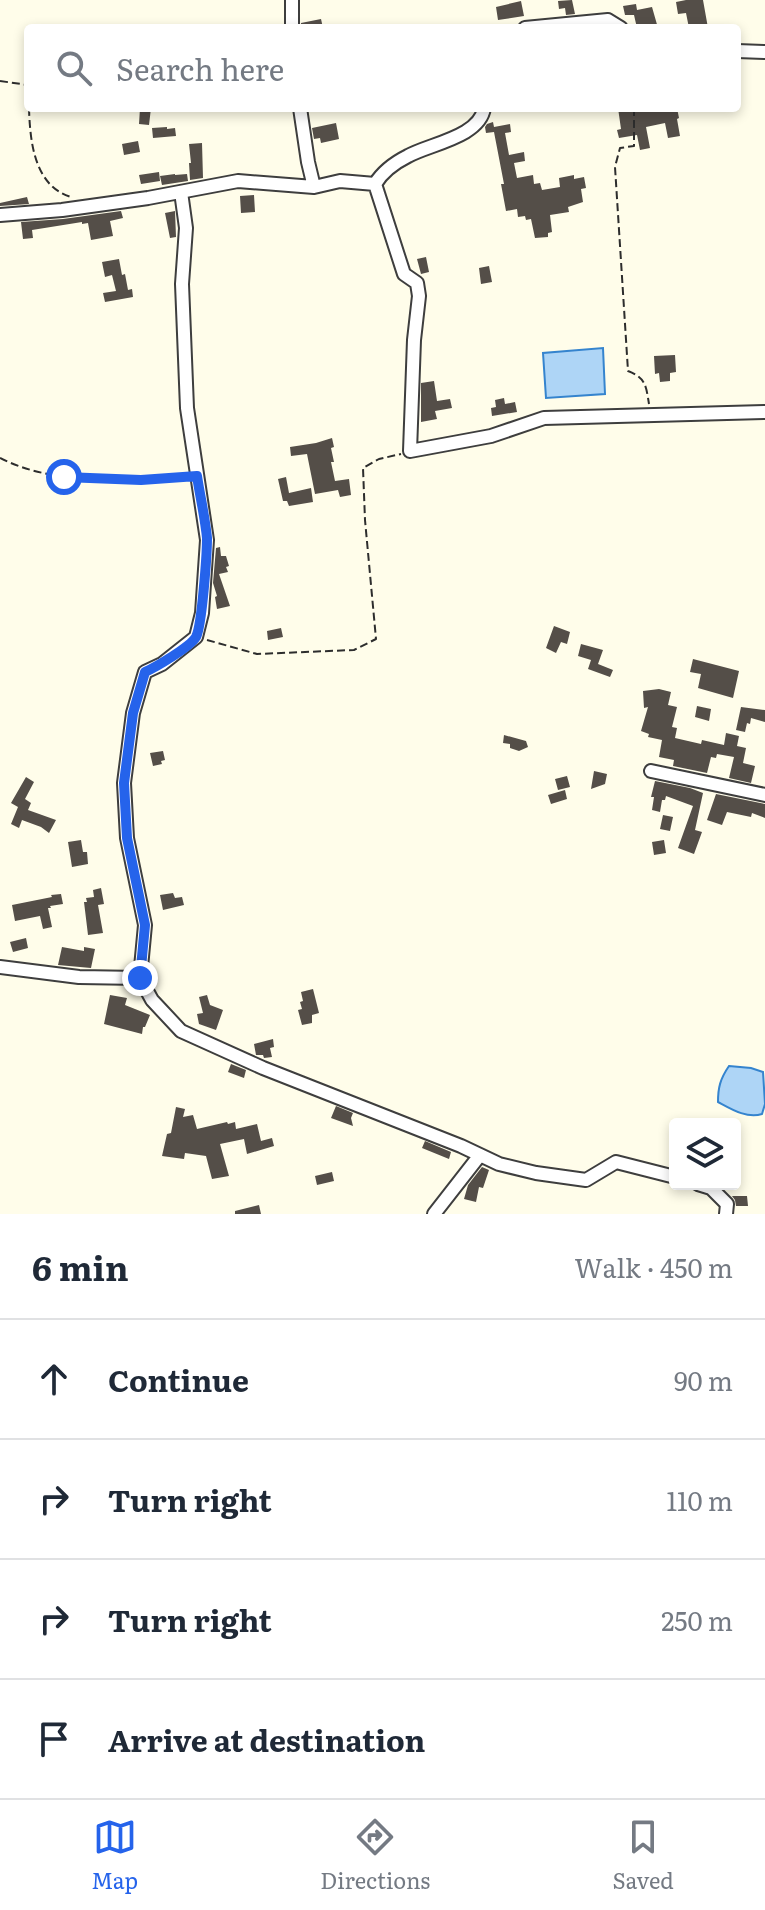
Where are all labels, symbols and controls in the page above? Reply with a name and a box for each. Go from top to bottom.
search box [24,24,741,112]
icon: search [52,46,96,90]
text: Search here [116,46,284,90]
route start [46,459,82,495]
route end [122,960,158,996]
map controls [669,1118,741,1190]
button: layers [669,1118,741,1190]
text: 6 min [32,1241,129,1291]
text: Walk · 450 m [574,1247,733,1286]
icon: ahead [32,1357,76,1401]
text: Continue [108,1357,249,1401]
text: 90 m [674,1360,733,1399]
icon: right [32,1477,76,1521]
text: Turn right [108,1477,272,1521]
text: 110 m [666,1480,733,1519]
icon: right [32,1597,76,1641]
text: Turn right [108,1597,272,1641]
text: 250 m [661,1600,733,1639]
icon: arrive [32,1717,76,1761]
text: Arrive at destination [108,1717,425,1761]
tab: Map [91,1815,138,1896]
tab: Directions [320,1815,430,1896]
tab: Saved [613,1815,674,1896]

